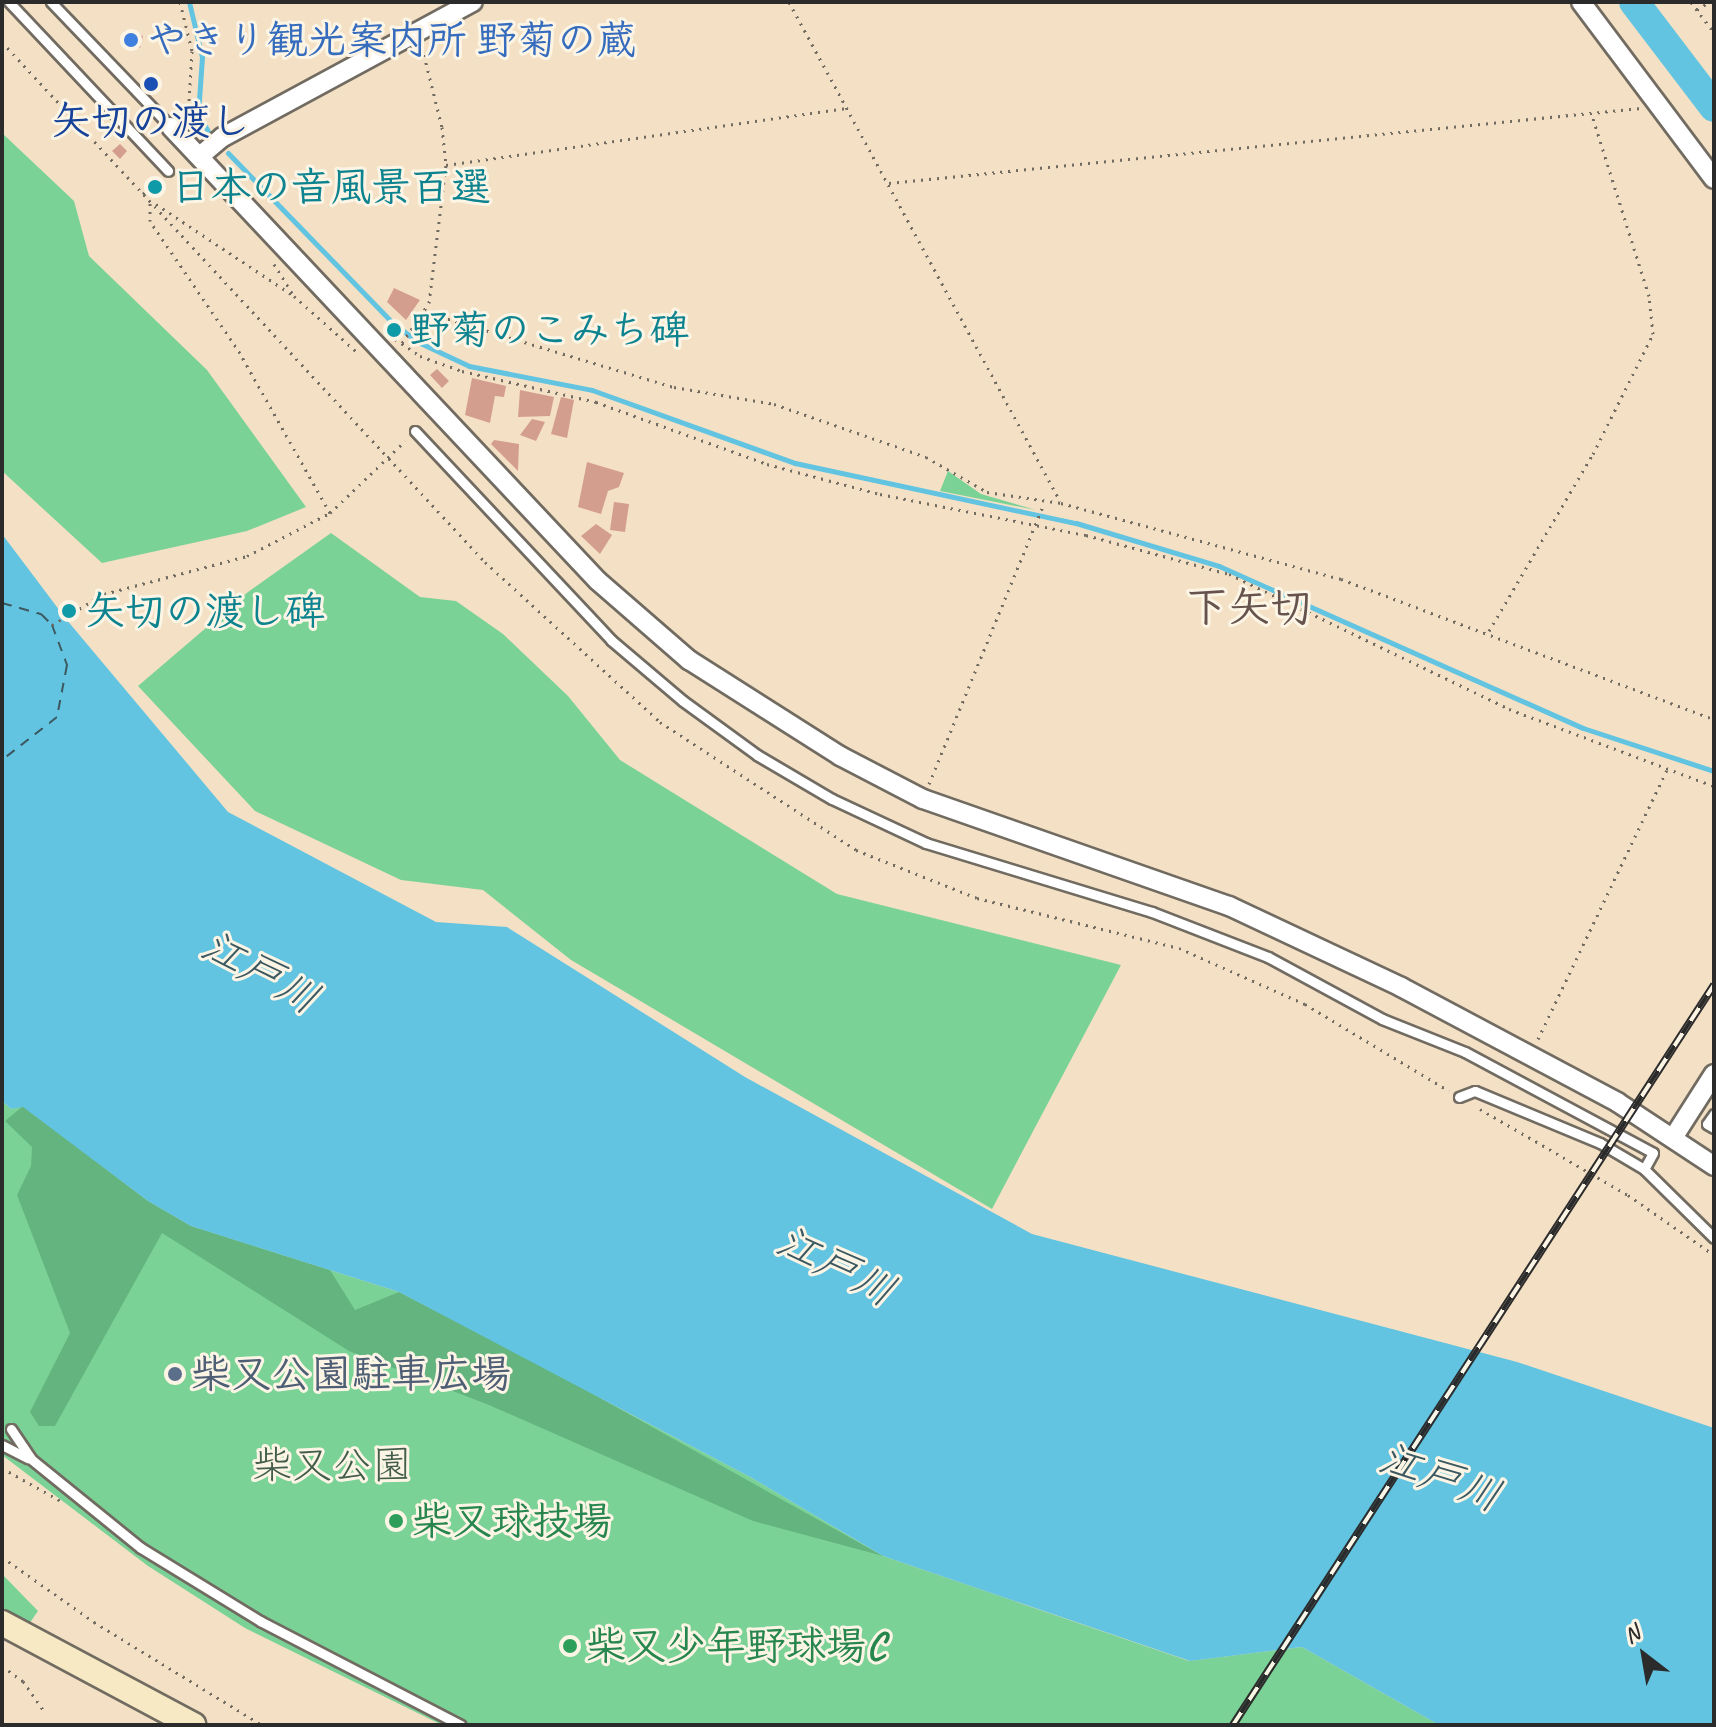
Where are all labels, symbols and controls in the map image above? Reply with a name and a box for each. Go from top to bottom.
place label: やきり観光案内所 野菊の蔵 [147,16,637,64]
marker: やきり観光案内所 野菊の蔵 [122,31,140,49]
marker: 矢切の渡し [142,75,160,93]
place label: 矢切の渡し [51,97,251,145]
place label: 日本の音風景百選 [171,163,491,211]
marker: 日本の音風景百選 [146,178,164,196]
place label: 野菊のこみち碑 [410,306,690,354]
marker: 野菊のこみち碑 [385,321,403,339]
district label: 下矢切 [1186,583,1312,633]
place label: 矢切の渡し碑 [85,587,325,635]
marker: 矢切の渡し碑 [60,602,78,620]
water label: 江戸川 [193,920,327,1026]
water label: 江戸川 [768,1216,904,1318]
place label: 柴又公園駐車広場 [191,1350,511,1398]
marker: 柴又公園駐車広場 [166,1365,184,1383]
water label: 江戸川 [1372,1433,1508,1523]
park label: 柴又公園 [252,1441,412,1489]
place label: 柴又球技場 [412,1497,612,1545]
marker: 柴又球技場 [387,1512,405,1530]
north arrow [1604,1615,1684,1695]
text: N [1619,1619,1645,1650]
place label: 柴又少年野球場C [586,1622,885,1670]
marker: 柴又少年野球場C [561,1637,579,1655]

